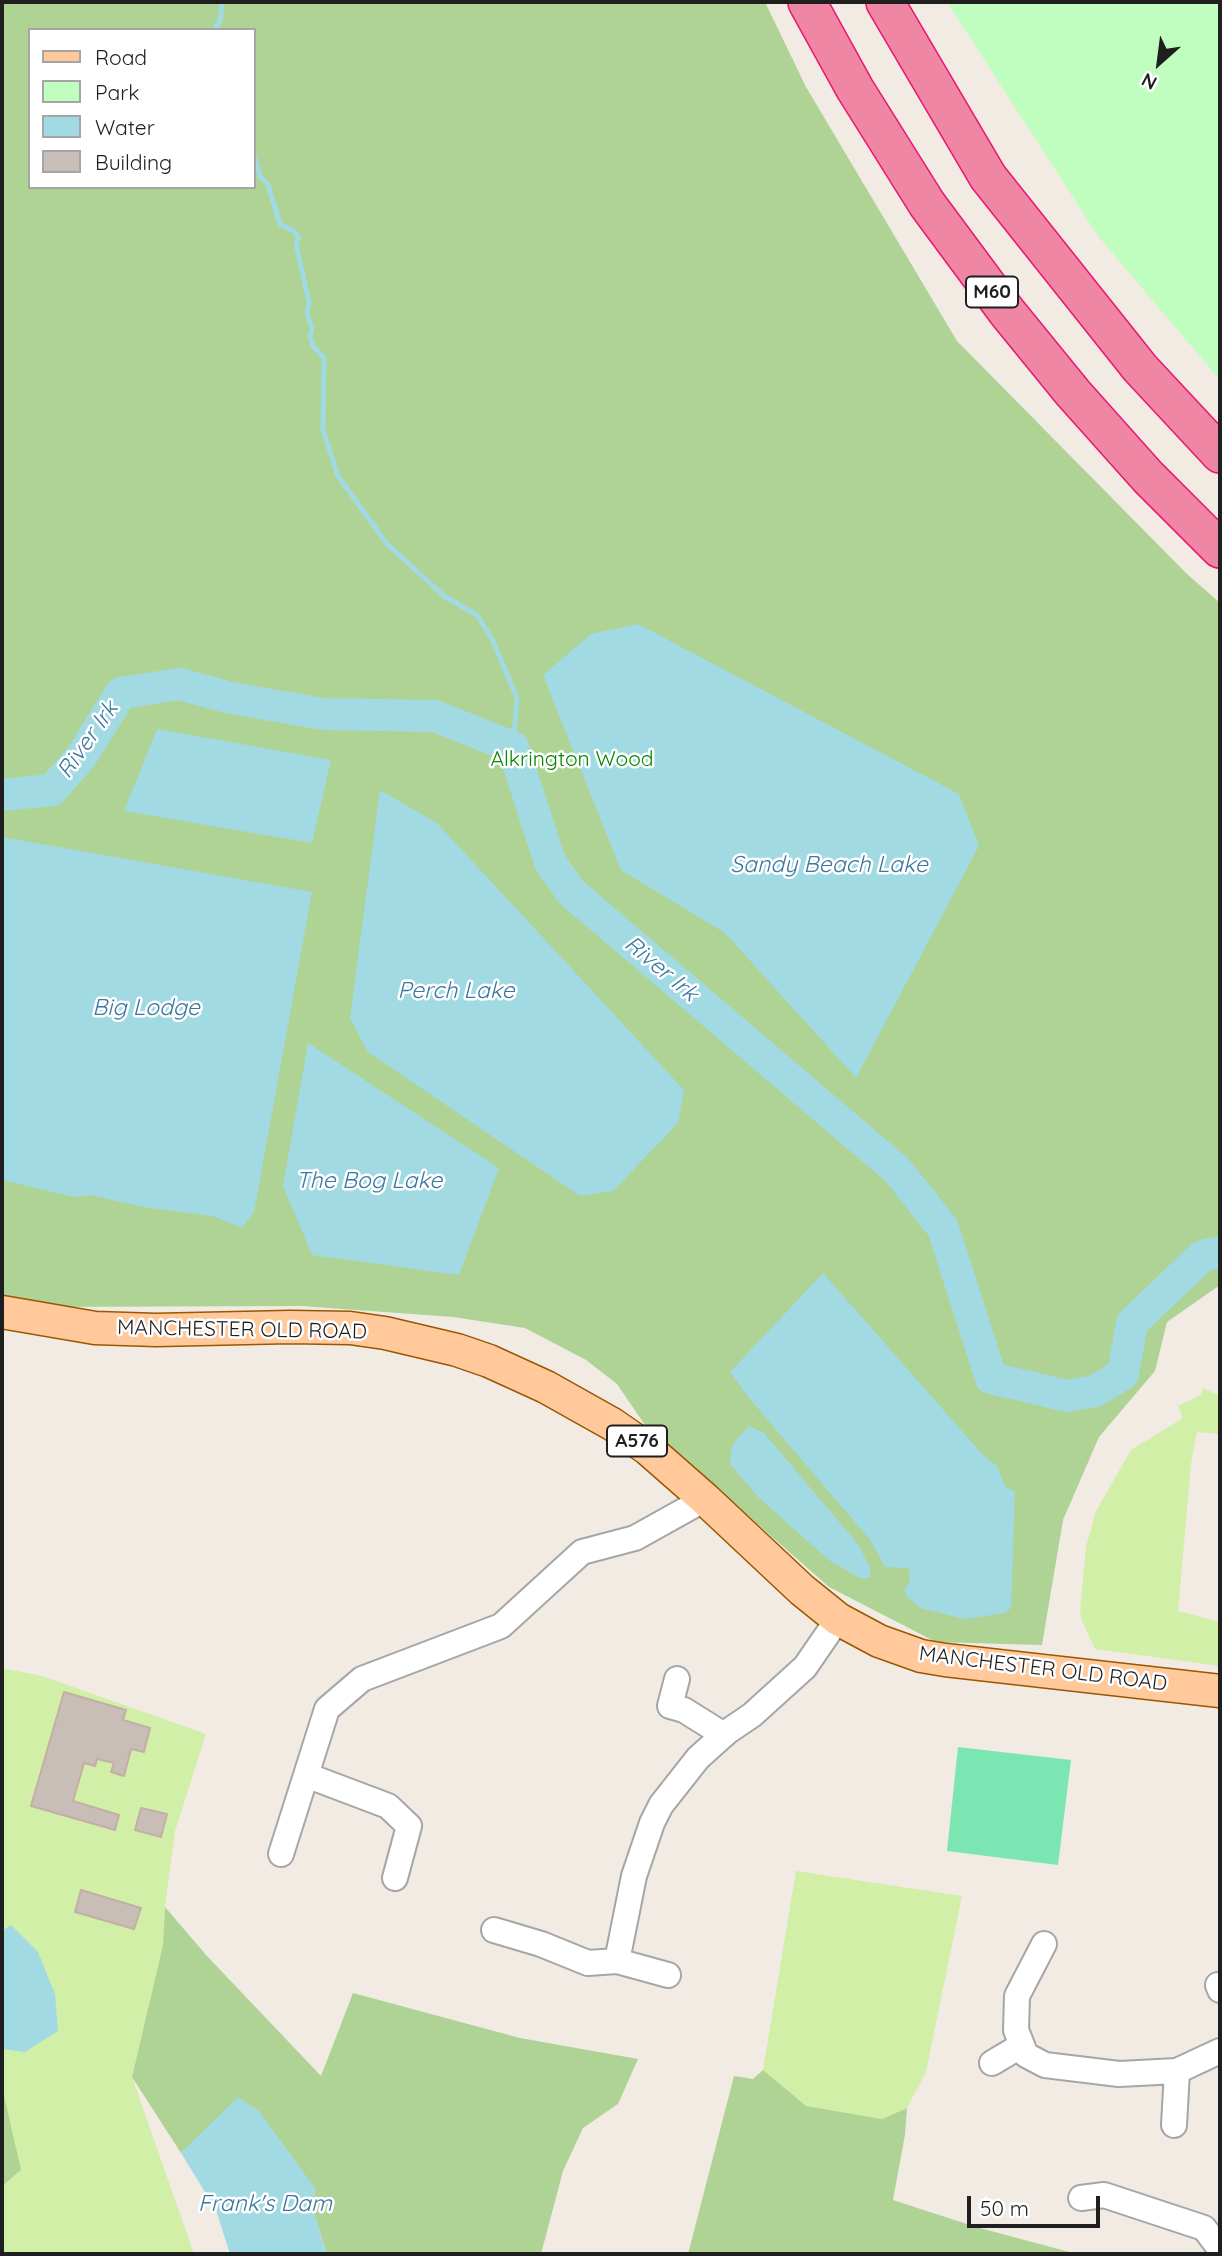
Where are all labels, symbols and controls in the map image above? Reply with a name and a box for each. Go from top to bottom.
legend [28,28,256,189]
north arrow [1124,28,1194,98]
text: Road [95,44,147,70]
text: N [1137,68,1161,95]
text: Park [95,79,139,105]
text: Water [95,114,155,140]
text: Building [95,149,172,175]
road number: M60 [966,276,1018,308]
water label: River Irk [52,696,124,784]
park label: Alkrington Wood [490,747,654,773]
water label: Sandy Beach Lake [730,851,928,879]
water label: River Irk [619,930,703,1008]
water label: Perch Lake [397,977,515,1005]
water label: Big Lodge [92,994,200,1022]
water label: The Bog Lake [296,1167,442,1195]
street label: MANCHESTER OLD ROAD [117,1315,367,1345]
road number: A576 [607,1426,667,1456]
street label: MANCHESTER OLD ROAD [917,1641,1169,1697]
scale bar [970,2182,1103,2226]
water label: Frank's Dam [198,2190,332,2218]
text: 50 m [980,2195,1029,2221]

